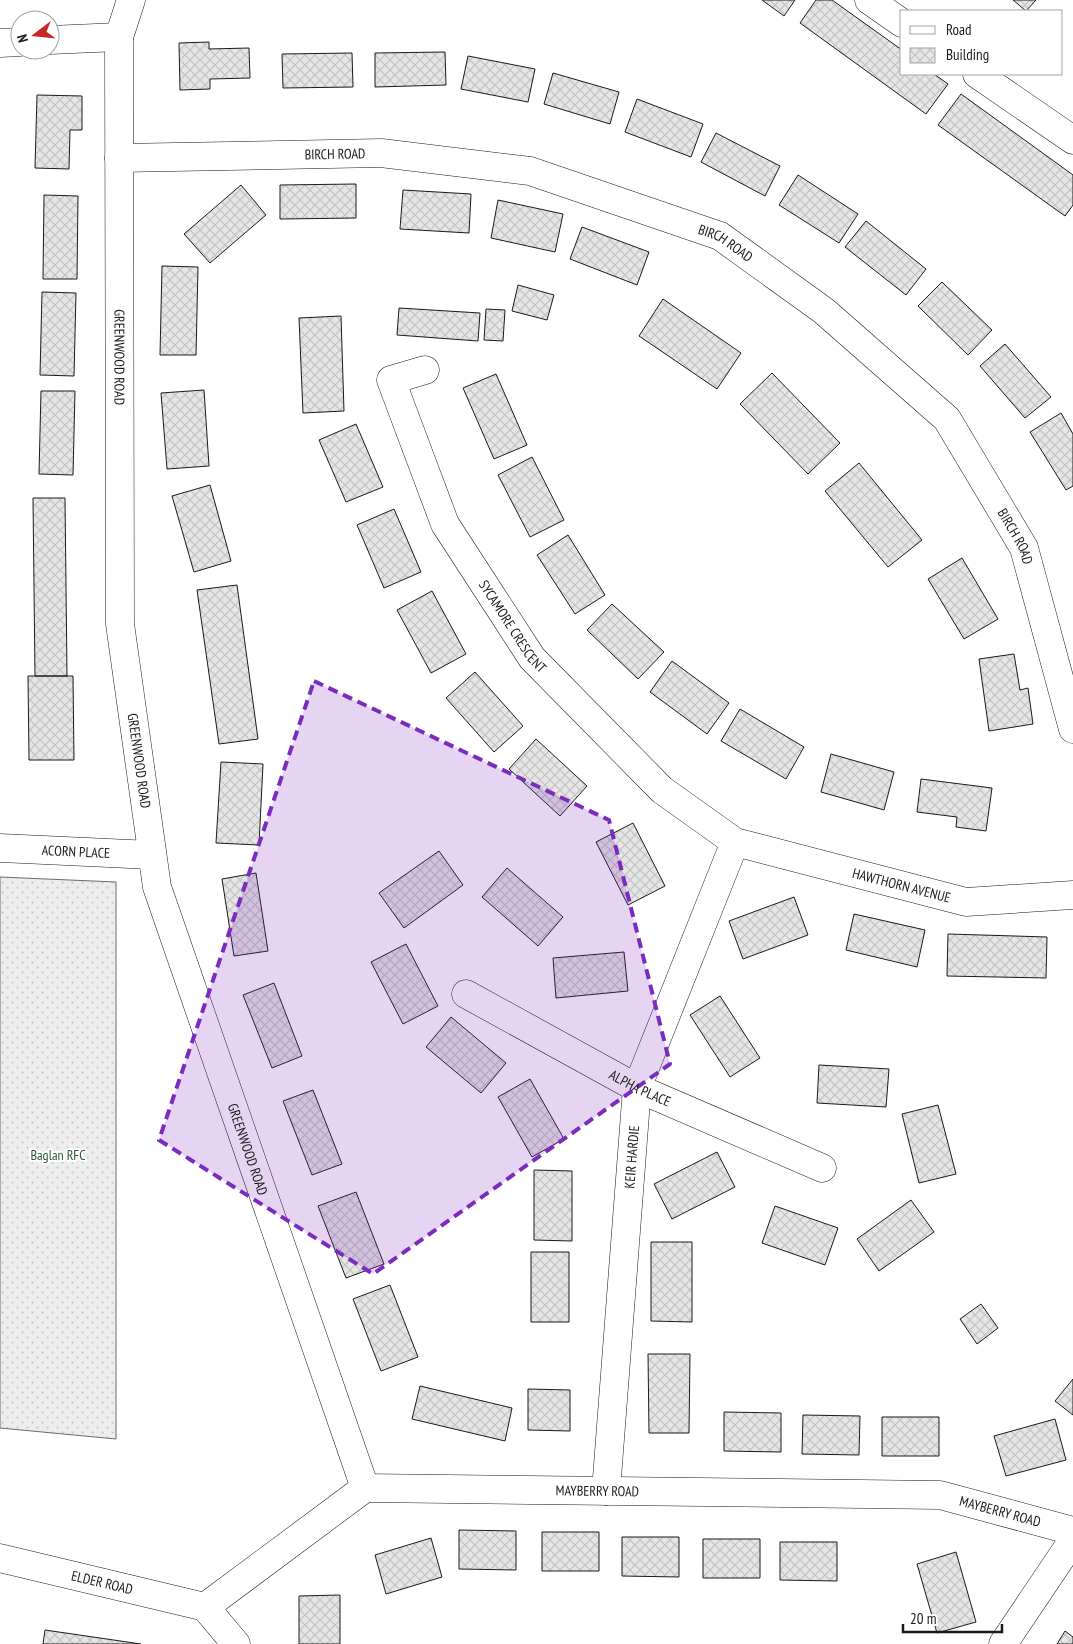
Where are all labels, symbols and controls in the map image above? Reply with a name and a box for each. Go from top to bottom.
north arrow [10,10,60,60]
legend [900,10,1063,75]
text: Road [946,20,972,39]
text: N [13,32,32,45]
text: Building [946,45,989,64]
street label: BIRCH ROAD [304,144,366,163]
street label: BIRCH ROAD [696,220,756,266]
street label: GREENWOOD ROAD [110,309,129,405]
street label: BIRCH ROAD [993,505,1037,566]
street label: SYCAMORE CRESCENT [475,577,551,677]
street label: GREENWOOD ROAD [124,712,155,809]
street label: ACORN PLACE [41,841,110,862]
street label: HAWTHORN AVENUE [851,864,953,907]
street label: ALPHA PLACE [606,1065,674,1111]
street label: GREENWOOD ROAD [224,1101,272,1197]
street label: KEIR HARDIE [620,1125,643,1189]
park label: Baglan RFC [30,1146,86,1164]
street label: MAYBERRY ROAD [556,1481,639,1500]
street label: MAYBERRY ROAD [958,1492,1043,1531]
street label: ELDER ROAD [70,1566,135,1598]
scale bar [903,1602,1002,1634]
text: 20 m [910,1609,936,1628]

